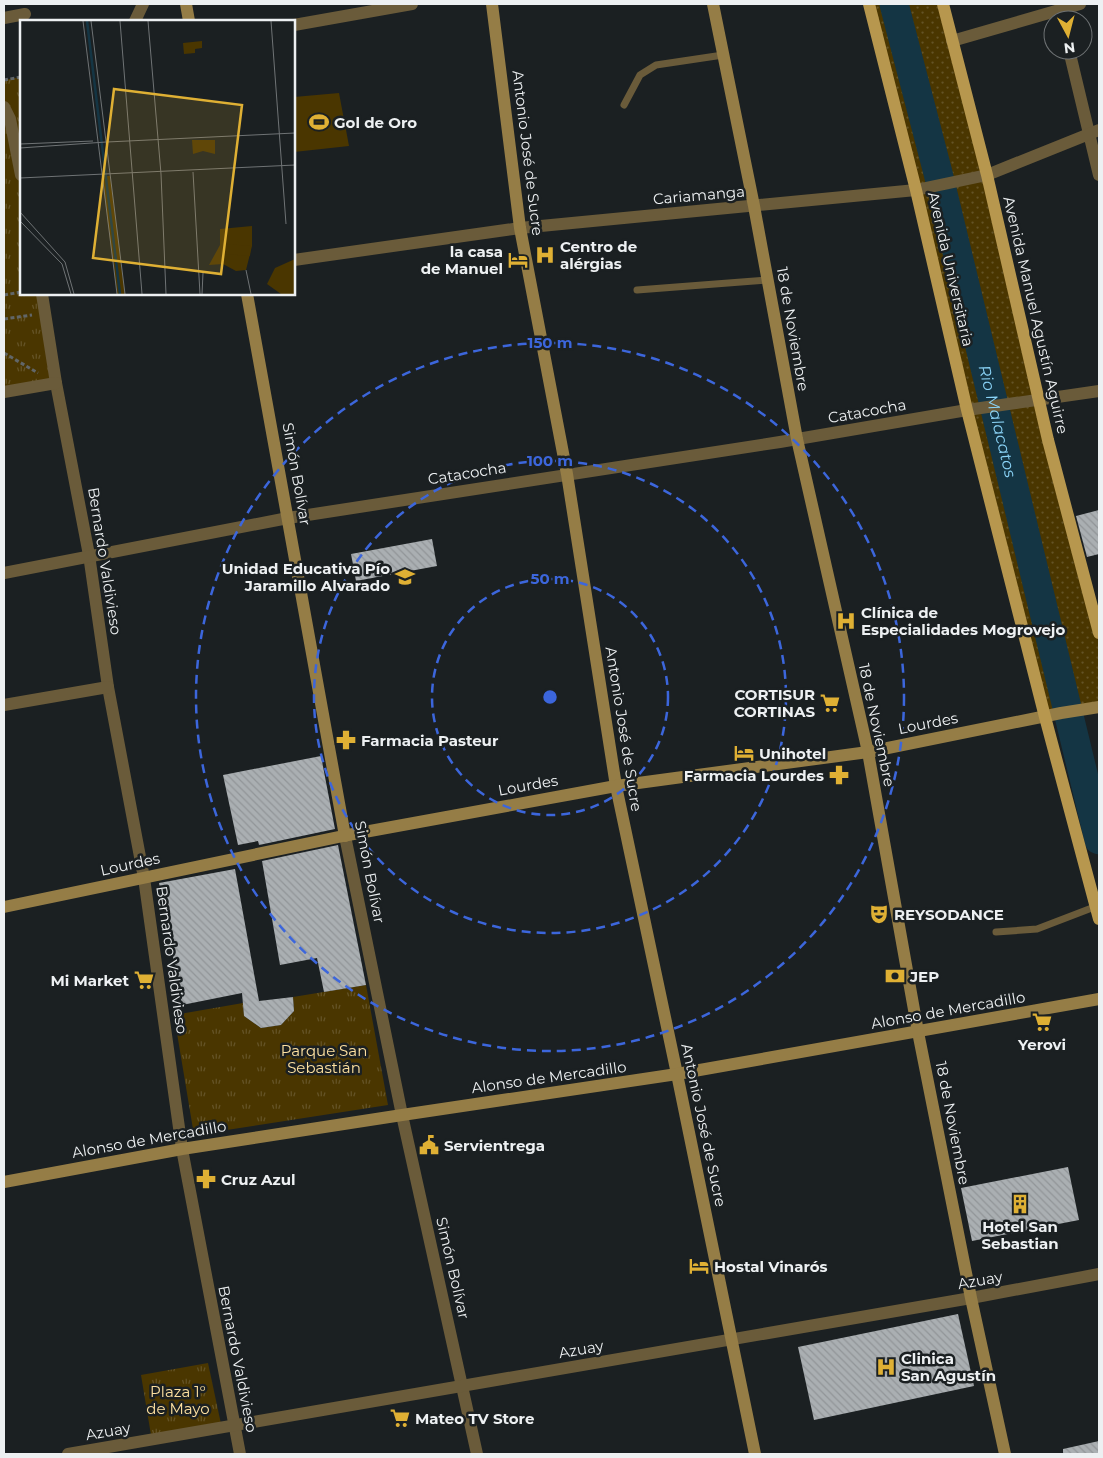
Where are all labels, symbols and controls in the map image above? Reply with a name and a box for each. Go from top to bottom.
north arrow [1043,10,1093,60]
inset map [20,20,295,295]
text: N [1063,38,1076,58]
street label: Antonio José de Sucre [508,69,548,237]
sports icon: Gol de Oro [308,111,330,133]
place label: Gol de Oro [334,113,417,132]
street label: Cariamanga [652,182,746,208]
street label: Avenida Universitaria [924,190,978,348]
street label: Avenida Manuel Agustín Aguirre [999,194,1073,436]
place label: Centro de alérgias [560,237,637,273]
place label: la casa de Manuel [421,242,503,278]
hospital icon: Centro de alérgias [534,244,556,266]
hotel icon: la casa de Manuel [507,249,529,271]
street label: 18 de Noviembre [773,265,813,393]
text: 150 m [528,333,572,352]
water label: Rio Malacatos [975,363,1021,480]
street label: Catacocha [826,395,908,427]
street label: Simón Bolívar [279,421,315,527]
text: 100 m [527,451,573,470]
street label: Catacocha [426,457,508,489]
street label: Bernardo Valdivieso [84,486,126,636]
place label: Unidad Educativa Pío Jaramillo Alvarado [222,559,390,595]
school or university icon: Unidad Educativa Pío Jaramillo Alvarado [394,566,416,588]
text: 50 m [530,569,570,588]
place label: Clínica de Especialidades Mogrovejo [861,603,1065,639]
hospital icon: Clínica de Especialidades Mogrovejo [835,610,857,632]
street label: Antonio José de Sucre [602,645,646,813]
street label: 18 de Noviembre [855,662,899,788]
place label: CORTISUR CORTINAS [734,685,815,721]
centre of rings [541,688,559,706]
supermarket icon: CORTISUR CORTINAS [819,692,841,714]
street label: Lourdes [896,708,960,738]
pharmacy icon: Farmacia Pasteur [335,729,357,751]
place label: Farmacia Pasteur [361,731,499,750]
hotel icon: Unihotel [733,742,755,764]
place label: Unihotel [759,744,826,763]
pharmacy icon: Farmacia Lourdes [828,764,850,786]
place label: Farmacia Lourdes [684,766,824,785]
street label: Lourdes [497,770,559,800]
street label: Simón Bolívar [351,819,389,925]
street label: Lourdes [98,848,162,880]
street label: Bernardo Valdivieso [152,885,192,1035]
theatre icon: REYSODANCE [868,903,890,925]
place label: REYSODANCE [894,905,1004,924]
bank icon: JEP [884,965,906,987]
place label: JEP [909,967,939,986]
supermarket icon: Mi Market [133,969,155,991]
place label: Mi Market [50,971,129,990]
street label: Alonso de Mercadillo [869,987,1027,1033]
supermarket icon: Yerovi [1031,1011,1053,1033]
place label: Yerovi [1017,1035,1066,1054]
park label: Parque San Sebastián [281,1041,367,1077]
street label: Antonio José de Sucre [677,1042,731,1208]
street label: Alonso de Mercadillo [470,1057,628,1097]
street label: 18 de Noviembre [932,1060,974,1186]
street label: Alonso de Mercadillo [70,1116,228,1162]
public building icon: Servientrega [418,1134,440,1156]
place label: Servientrega [444,1136,545,1155]
pharmacy icon: Cruz Azul [195,1168,217,1190]
place label: Cruz Azul [221,1170,295,1189]
building icon: Hotel San Sebastian [1009,1193,1031,1215]
street label: Simón Bolívar [432,1215,474,1321]
place label: Hotel San Sebastian [981,1217,1059,1253]
hotel icon: Hostal Vinarós [688,1255,710,1277]
place label: Hostal Vinarós [714,1257,828,1276]
street label: Azuay [956,1267,1005,1293]
street label: Bernardo Valdivieso [214,1284,262,1434]
street label: Azuay [557,1336,606,1362]
place label: Clinica San Agustín [901,1349,996,1385]
hospital icon: Clinica San Agustín [875,1356,897,1378]
park label: Plaza 1° de Mayo [146,1382,210,1418]
supermarket icon: Mateo TV Store [389,1407,411,1429]
place label: Mateo TV Store [415,1409,534,1428]
street label: Azuay [84,1418,133,1444]

